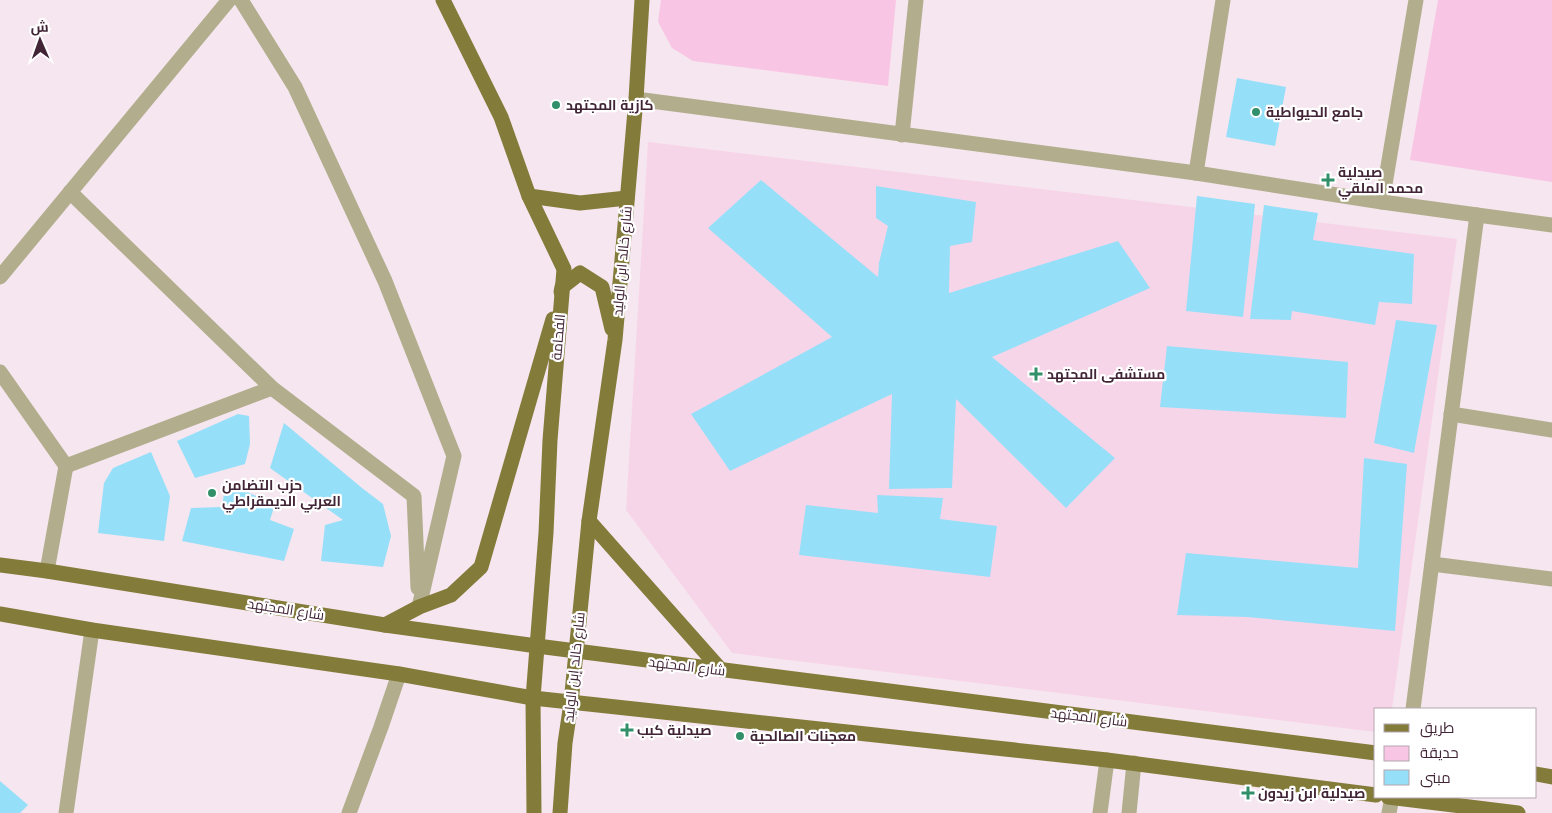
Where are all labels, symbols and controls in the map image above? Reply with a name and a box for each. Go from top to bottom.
north arrow [15,15,65,65]
text: ش [30,19,49,36]
place label: كازية المجتهد [566,97,654,114]
marker: كازية المجتهد [550,99,562,111]
place label: جامع الحيواطية [1266,104,1363,122]
marker: جامع الحيواطية [1250,106,1262,118]
place label: صيدلية محمد الملقي [1338,164,1423,200]
marker: صيدلية محمد الملقي [1322,174,1334,186]
street label: شارع خالد ابن الوليد [609,205,636,317]
street label: الفحامة [548,313,568,361]
place label: مستشفى المجتهد [1047,366,1165,383]
marker: مستشفى المجتهد [1029,367,1043,381]
place label: حزب التضامن العربي الديمقراطي [222,477,341,513]
marker: حزب التضامن العربي الديمقراطي [206,487,218,499]
street label: شارع المجتهد [246,595,325,624]
street label: شارع خالد إبن الوليد [560,611,589,723]
street label: شارع المجتهد [648,653,726,680]
street label: شارع المجتهد [1050,704,1128,731]
legend [1374,708,1537,798]
text: طريق [1420,719,1454,738]
place label: صيدلية كبب [637,722,712,738]
marker: صيدلية كبب [621,724,633,736]
place label: معجنات الصالحية [750,728,856,744]
marker: معجنات الصالحية [734,730,746,742]
text: حديقة [1420,744,1459,761]
text: مبنى [1420,769,1451,788]
place label: صيدلية ابن زيدون [1258,785,1365,802]
marker: صيدلية ابن زيدون [1242,787,1254,799]

